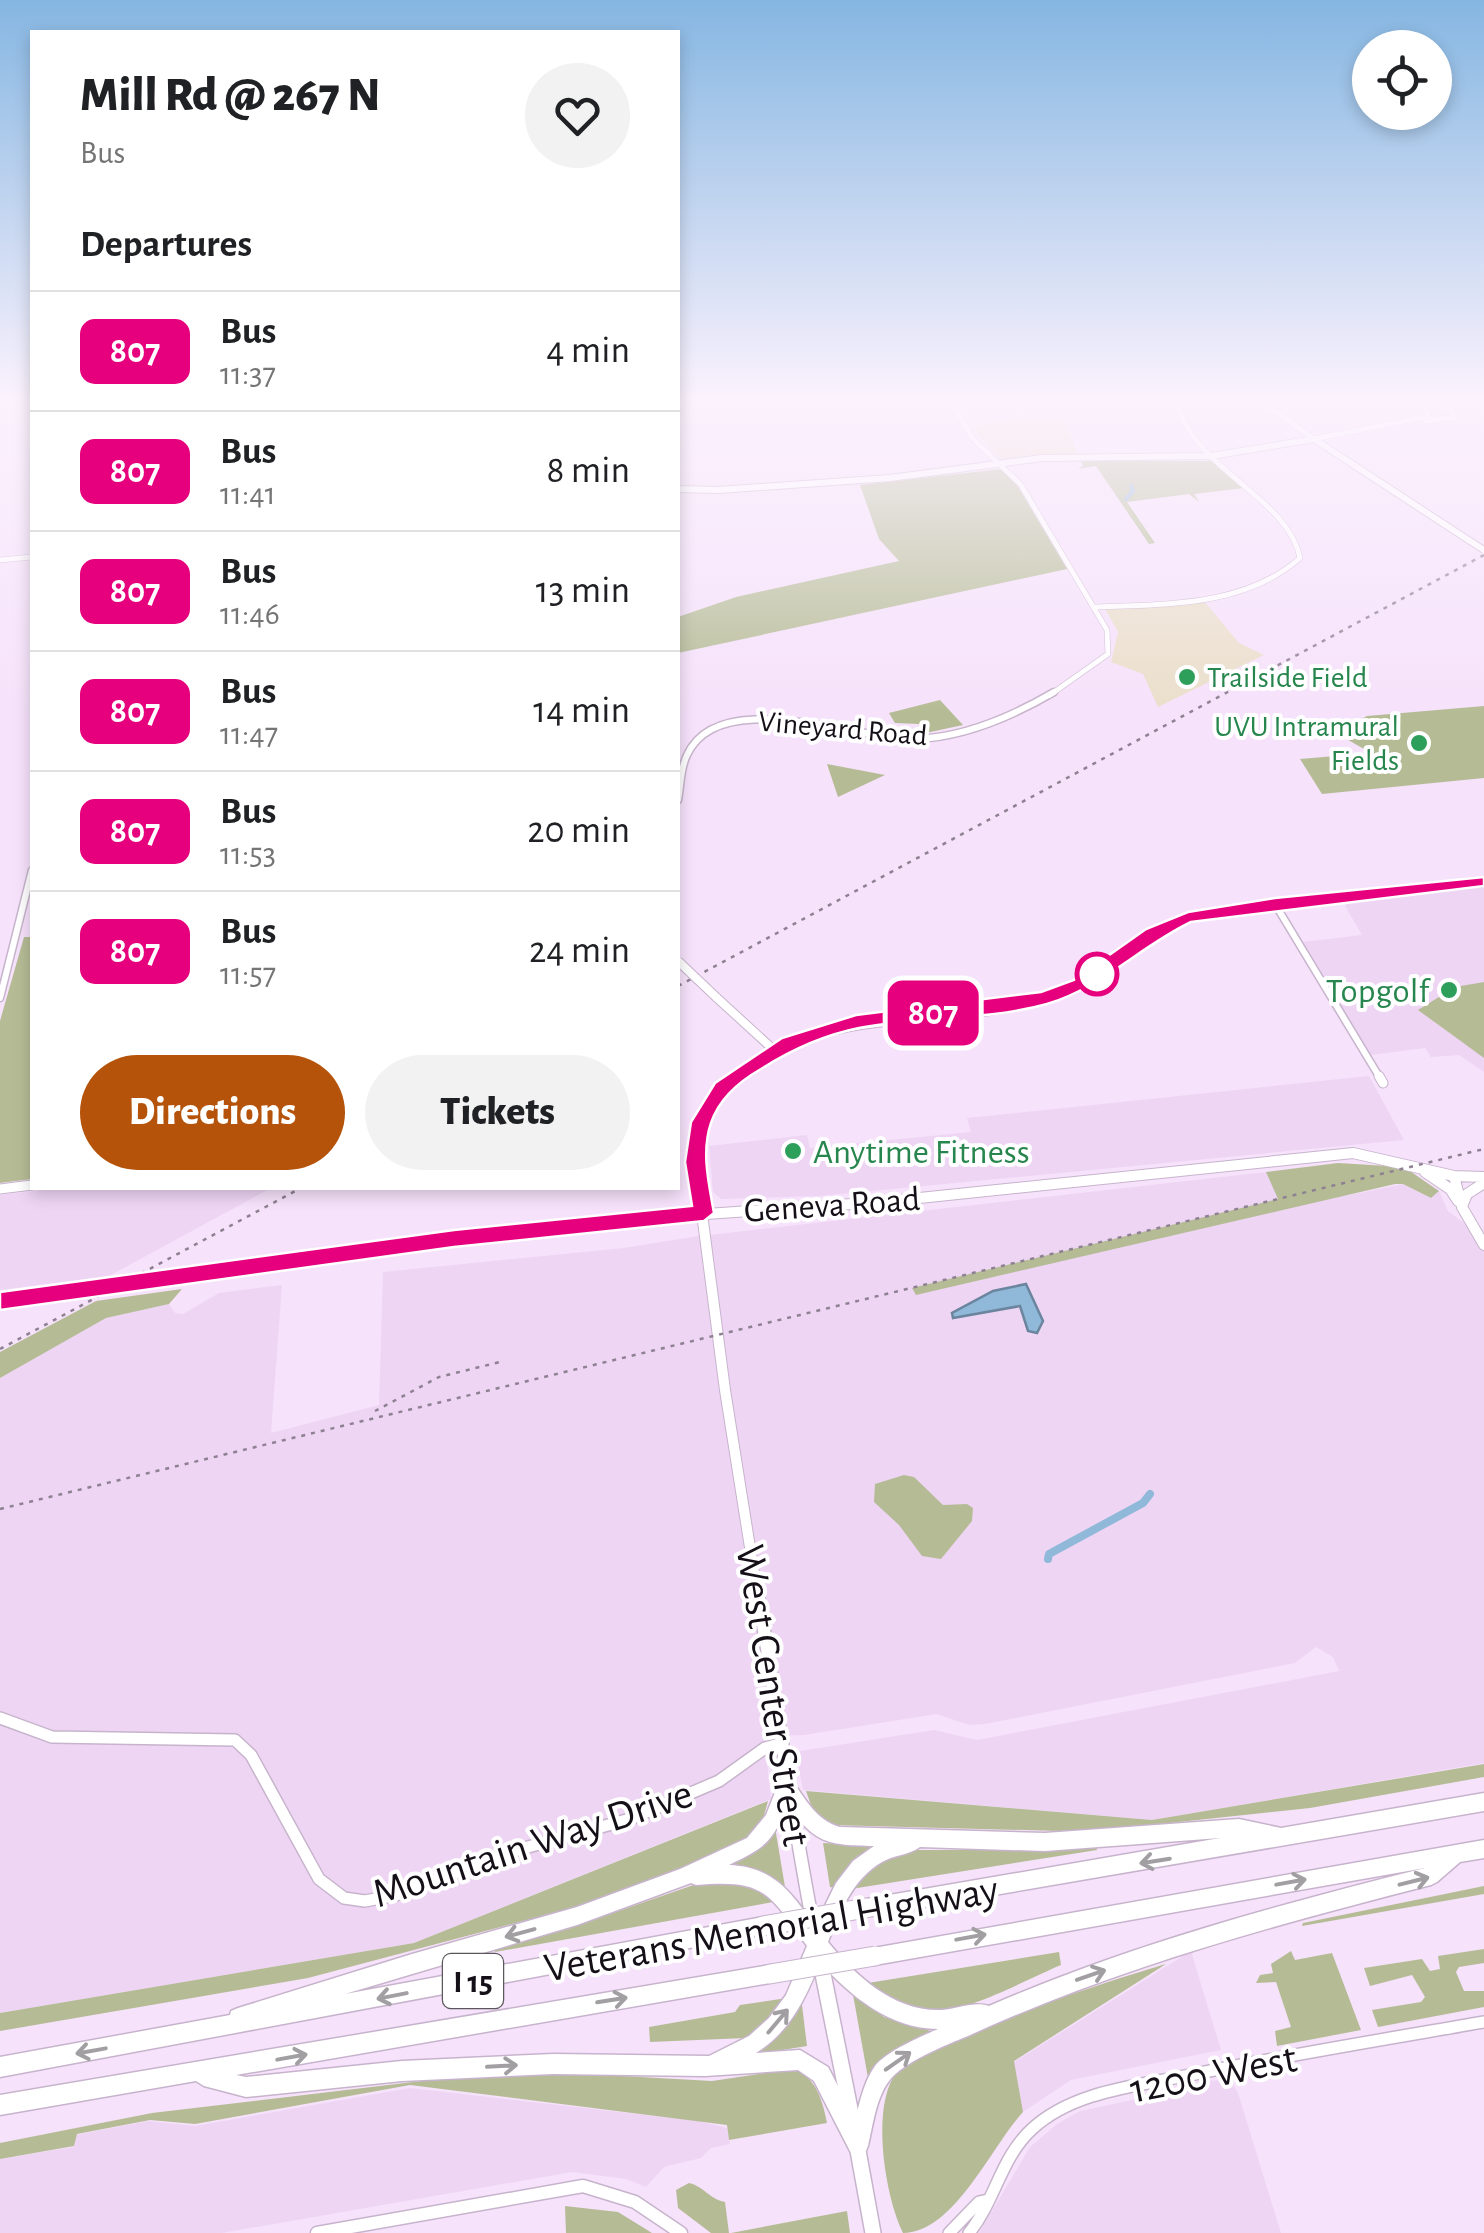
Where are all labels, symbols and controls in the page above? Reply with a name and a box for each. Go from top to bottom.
map controls [1352,30,1452,130]
button: locate [1352,30,1452,130]
button: heart [525,63,630,168]
text: Mill Rd @ 267 N [80,72,381,120]
text: Bus [80,137,125,169]
text: Departures [80,226,252,264]
text: Bus [220,313,276,351]
text: 4 min [546,332,630,370]
text: 807 [110,334,160,369]
text: 11:37 [220,358,276,390]
text: Bus [220,433,276,471]
text: 8 min [547,452,630,490]
text: 807 [110,454,160,489]
text: 11:41 [220,478,276,510]
text: Bus [220,553,276,591]
text: 13 min [536,572,630,610]
text: 807 [110,574,160,609]
text: 11:46 [220,598,280,630]
place label: Trailside Field [1207,663,1367,693]
marker: Trailside Field [1176,666,1198,688]
text: Bus [220,673,276,711]
text: 14 min [533,692,630,730]
text: 807 [110,694,160,729]
street label: Vineyard Road [757,707,928,751]
place label: UVU Intramural Fields [1214,712,1399,776]
text: 11:47 [220,718,278,750]
marker: UVU Intramural Fields [1408,732,1430,754]
text: Bus [220,793,276,831]
text: 20 min [527,812,630,850]
text: 807 [110,814,160,849]
text: 11:53 [220,838,276,870]
text: Bus [220,913,276,951]
text: 24 min [529,932,630,970]
text: 807 [110,934,160,969]
unlabelled marker [1076,953,1118,995]
text: 11:57 [220,958,276,990]
place label: Topgolf [1326,974,1431,1009]
marker: Topgolf [1438,979,1460,1001]
line badge: 807 [876,980,990,1046]
text: 807 [908,996,958,1031]
button: Directions [80,1055,345,1170]
button: Tickets [365,1055,630,1170]
place label: Anytime Fitness [813,1135,1030,1170]
marker: Anytime Fitness [782,1140,804,1162]
street label: Geneva Road [743,1182,921,1229]
street label: West Center Street [728,1542,818,1849]
street label: Mountain Way Drive [368,1772,698,1915]
one-way arrow [1140,1852,1172,1871]
street label: Veterans Memorial Highway [541,1868,1002,1990]
one-way arrow [1398,1870,1429,1889]
one-way arrow [1275,1872,1307,1891]
one-way arrow [505,1925,536,1943]
one-way arrow [954,1927,987,1946]
road number: I 15 [443,1954,503,2008]
one-way arrow [1074,1965,1106,1983]
one-way arrow [376,1987,409,2006]
one-way arrow [595,1990,628,2008]
one-way arrow [766,2009,789,2034]
street label: 1200 West [1127,2037,1300,2111]
one-way arrow [76,2042,108,2061]
one-way arrow [275,2047,308,2066]
one-way arrow [884,2051,911,2072]
one-way arrow [485,2057,517,2076]

